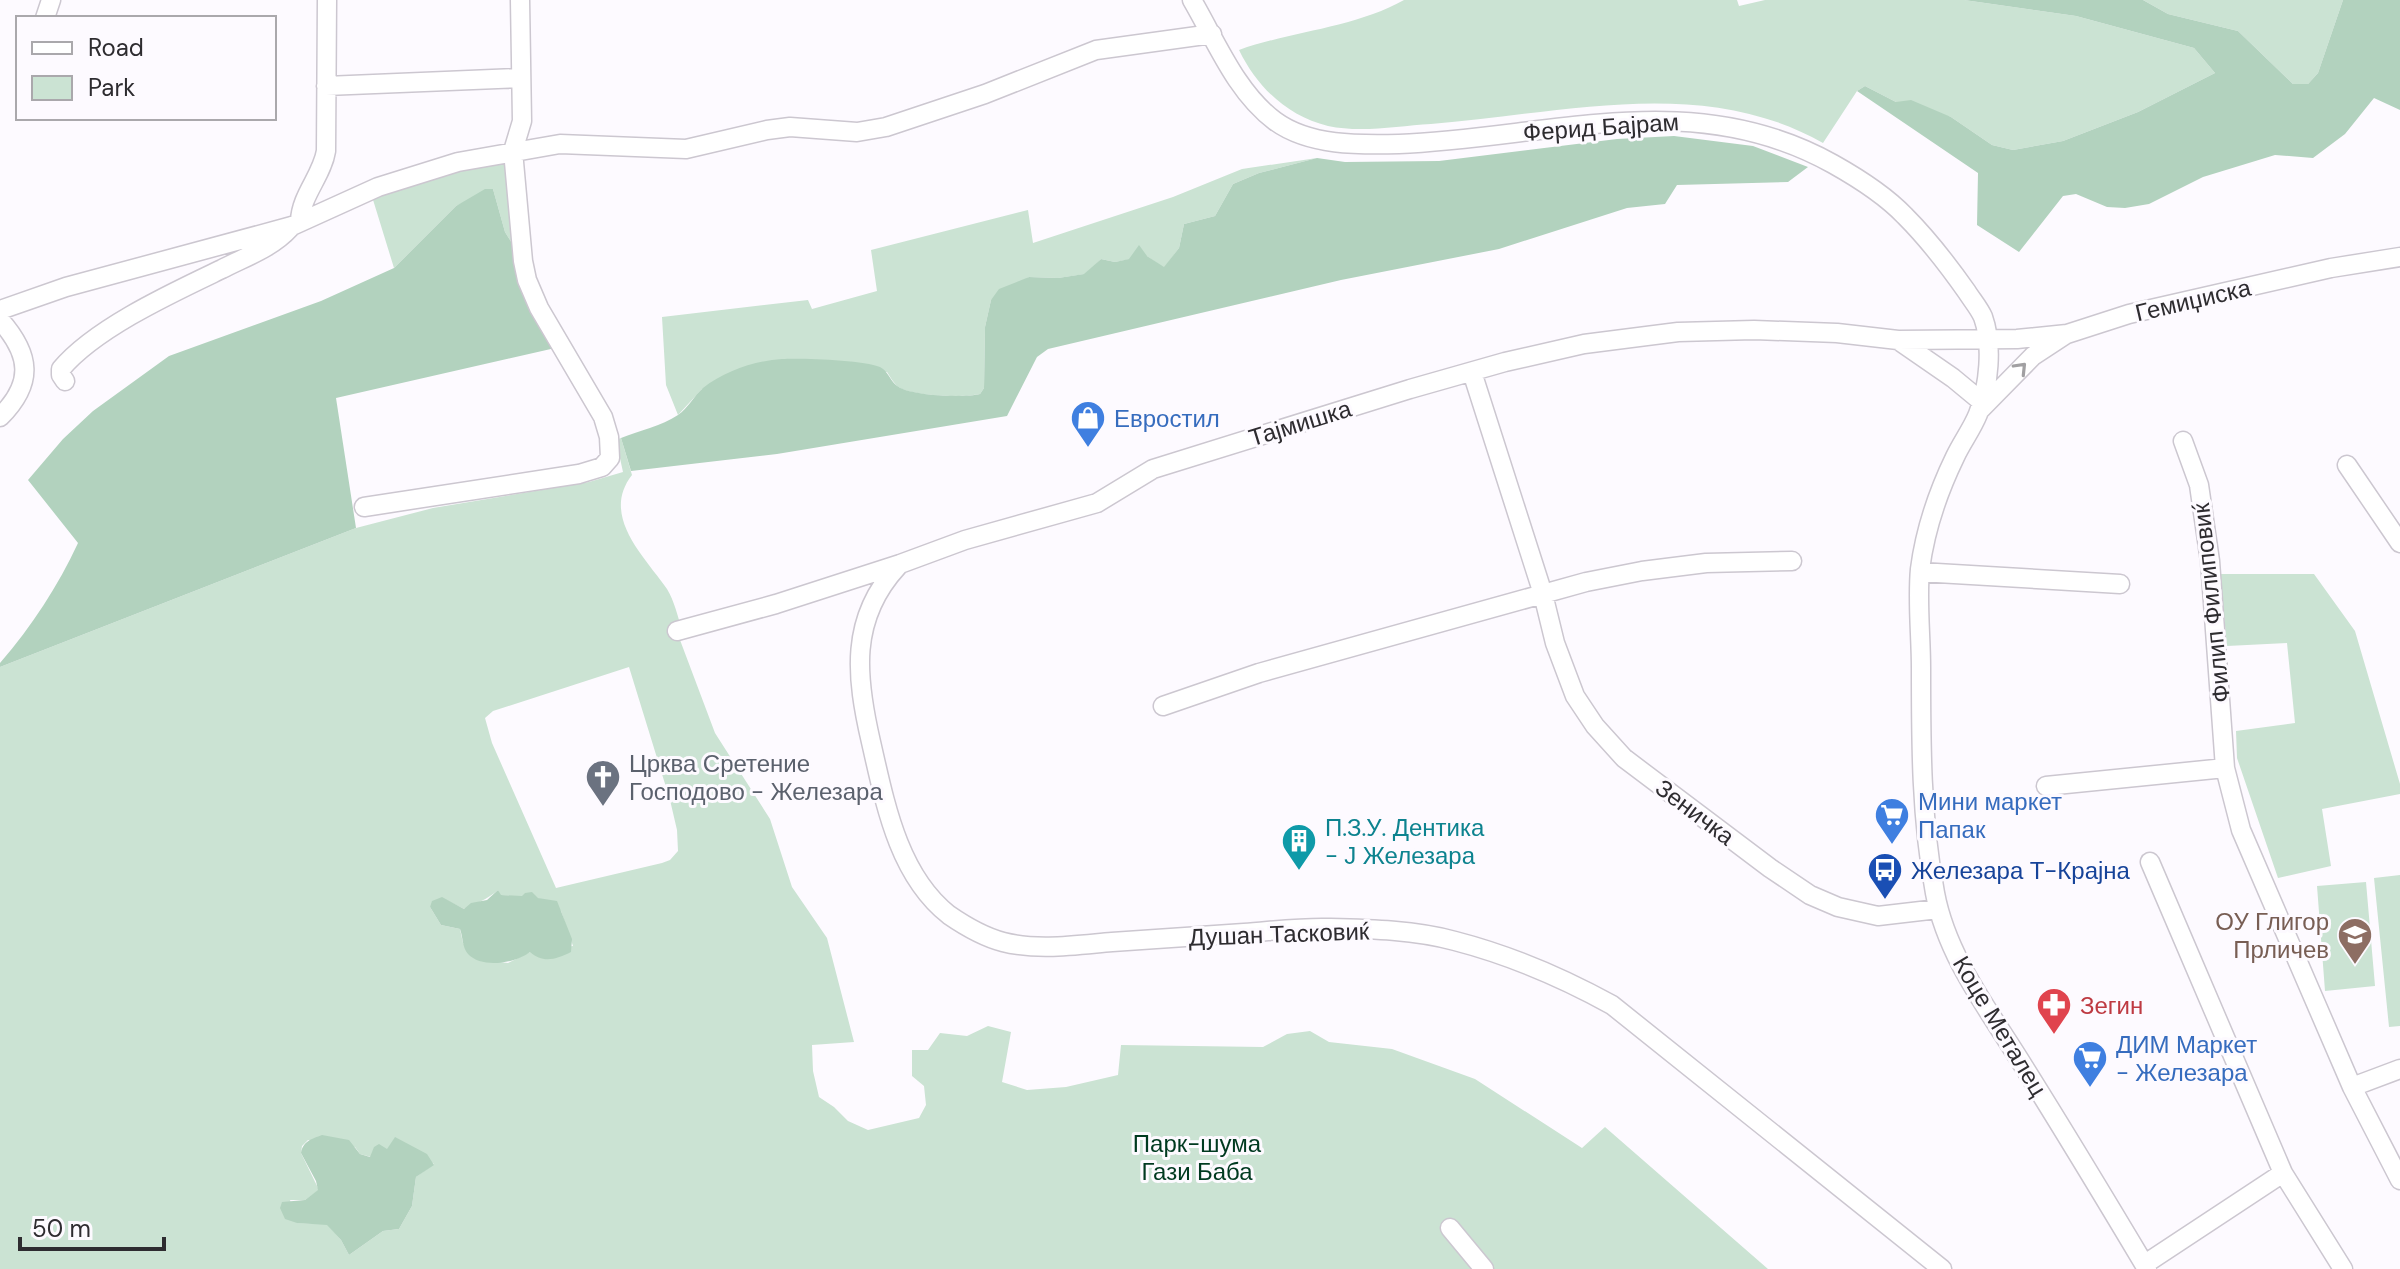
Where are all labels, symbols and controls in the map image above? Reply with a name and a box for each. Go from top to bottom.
legend [16,16,276,120]
text: Road [88,32,144,63]
text: Park [88,72,135,103]
street label: Ферид Бајрам [1522,106,1680,148]
street label: Гемиџиска [2132,272,2254,328]
one-way arrow [2012,363,2026,377]
street label: Тајмишка [1245,393,1356,453]
shop icon: Евростил [1069,399,1107,449]
place label: Евростил [1114,403,1220,434]
street label: Филип Филиповиќ [2185,501,2237,704]
place label: Црква Сретение Господово - Железара [629,748,883,807]
church icon: Црква Сретение Господово - Железара [584,758,622,808]
street label: Зеничка [1649,772,1741,852]
place label: Мини маркет Папак [1918,786,2062,845]
supermarket icon: Мини маркет Папак [1873,796,1911,846]
place label: П.З.У. Дентика - Ј Железара [1325,812,1485,871]
building icon: П.З.У. Дентика - Ј Железара [1280,822,1318,872]
bus stop icon: Железара Т-Крајна [1866,851,1904,901]
place label: Железара Т-Крајна [1911,855,2131,886]
place label: ОУ Глигор Прличев [2215,906,2329,965]
street label: Душан Тасковиќ [1188,915,1370,953]
school or university icon: ОУ Глигор Прличев [2336,916,2374,966]
street label: Коце Металец [1946,950,2054,1102]
pharmacy icon: Зегин [2035,986,2073,1036]
place label: Зегин [2080,990,2143,1021]
place label: ДИМ Маркет - Железара [2116,1029,2257,1088]
supermarket icon: ДИМ Маркет - Железара [2071,1039,2109,1089]
park label: Парк-шума Гази Баба [1133,1128,1262,1187]
scale bar [20,1201,164,1251]
text: 50 m [32,1213,91,1244]

